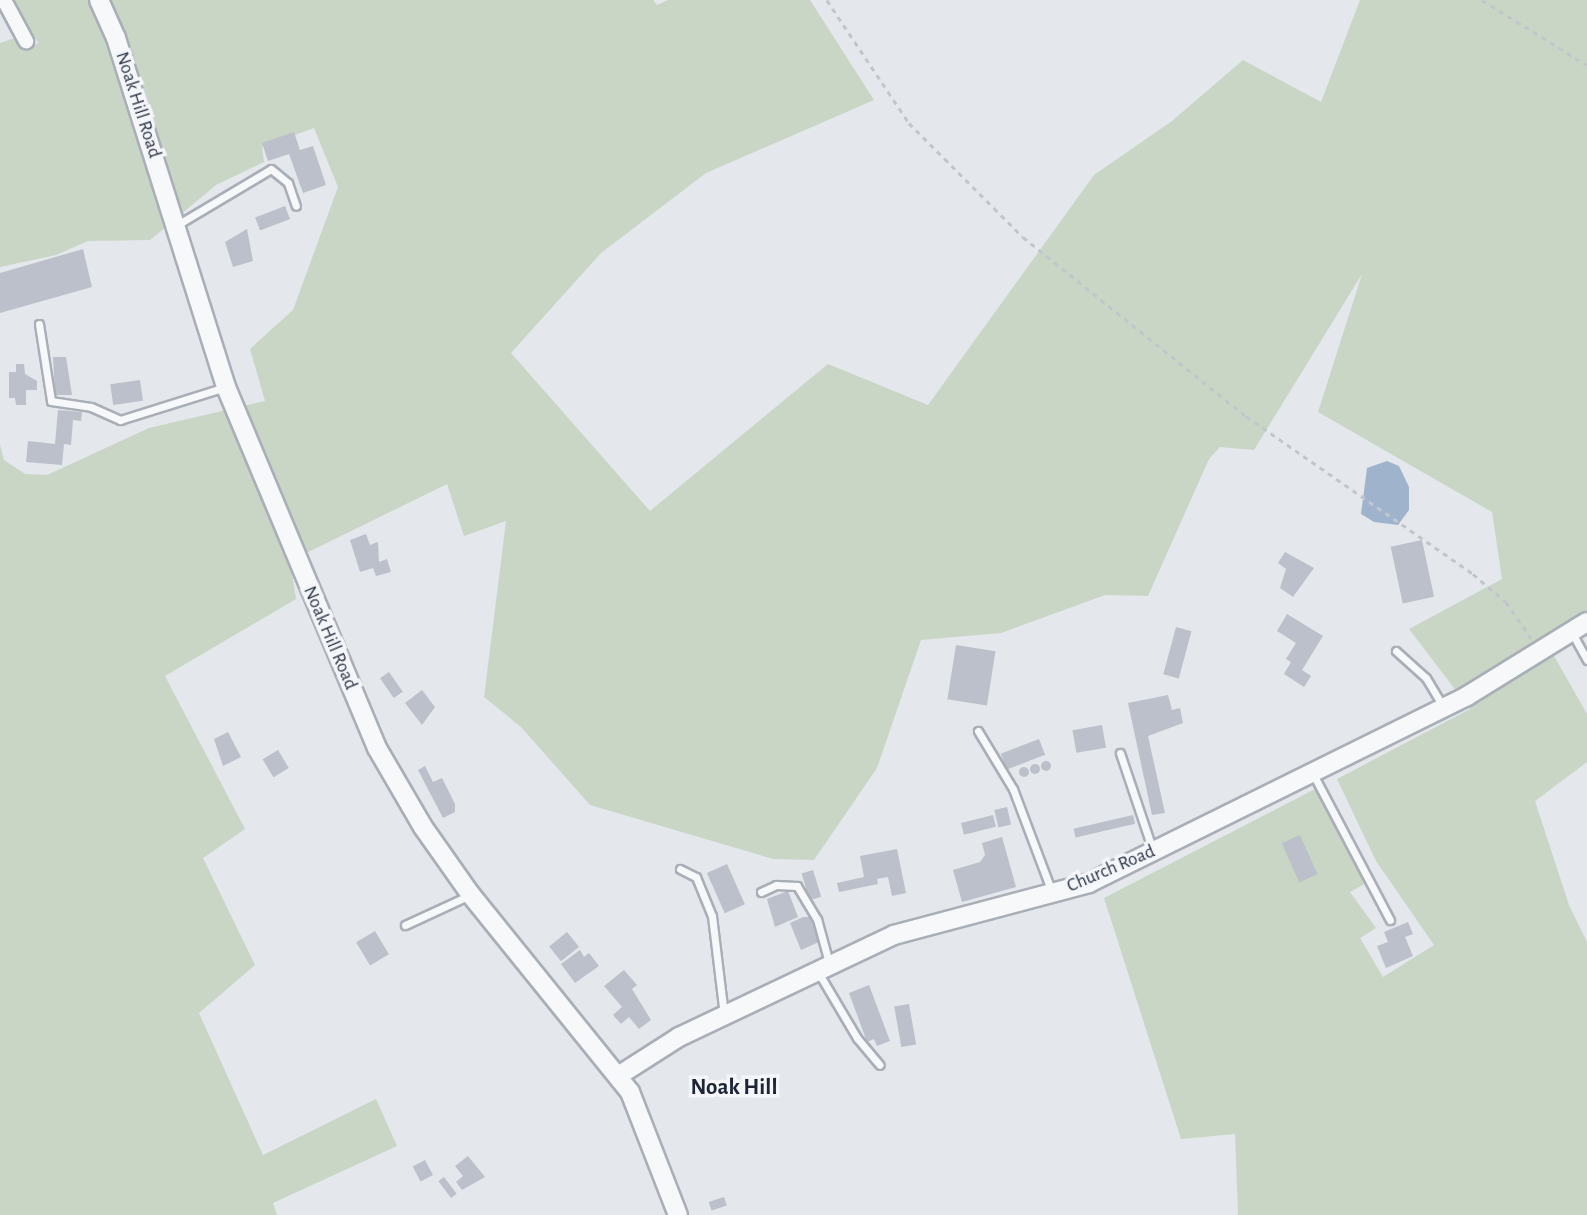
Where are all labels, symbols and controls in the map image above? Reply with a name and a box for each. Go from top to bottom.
street label: Noak Hill Road [110,49,166,161]
street label: Noak Hill Road [298,583,362,693]
street label: Church Road [1064,840,1158,898]
district label: Noak Hill [691,1074,777,1102]

